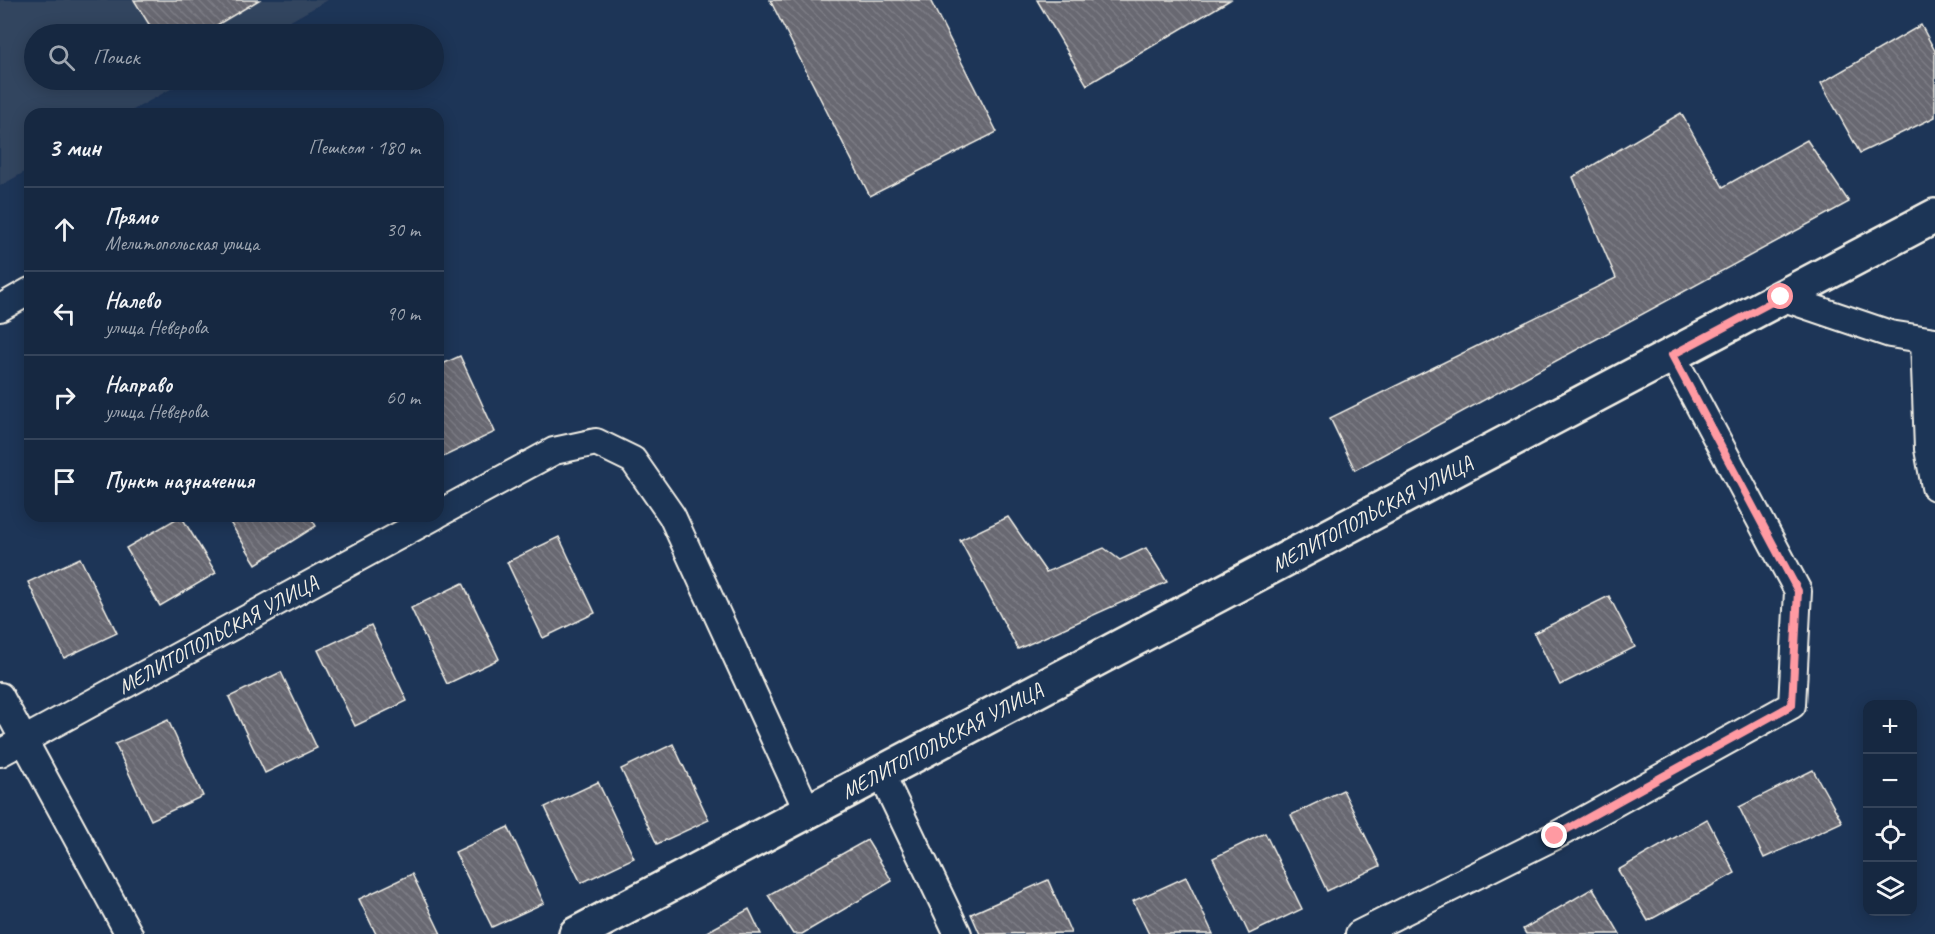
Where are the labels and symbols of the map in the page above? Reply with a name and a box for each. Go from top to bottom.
route start [1767,283,1793,309]
street label: МЕЛИТОПОЛЬСКАЯ УЛИЦА [1267,449,1477,577]
street label: МЕЛИТОПОЛЬСКАЯ УЛИЦА [113,569,323,699]
street label: МЕЛИТОПОЛЬСКАЯ УЛИЦА [837,677,1048,804]
route end [1541,822,1567,848]

